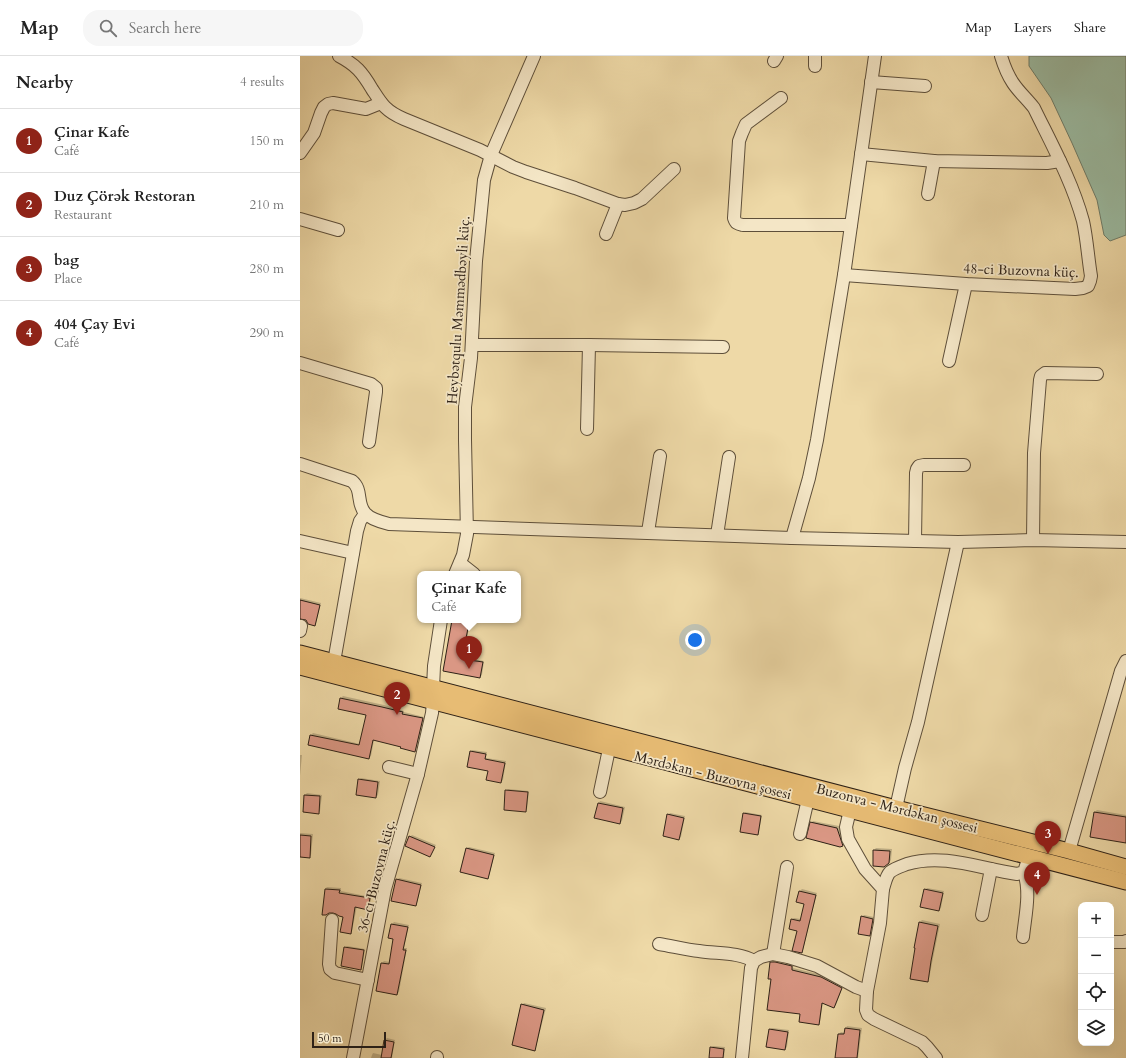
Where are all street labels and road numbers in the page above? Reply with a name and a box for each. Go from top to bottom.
street label: Heybətqulu Məmmədbəyli küç. [442,215,475,405]
street label: 48-ci Buzovna küç. [963,259,1079,282]
street label: Mərdəkan - Buzovna şosesi [632,747,794,804]
street label: Buzonva - Mərdəkan şossesi [814,779,980,838]
street label: 36-cı Buzovna küç. [353,818,400,935]

